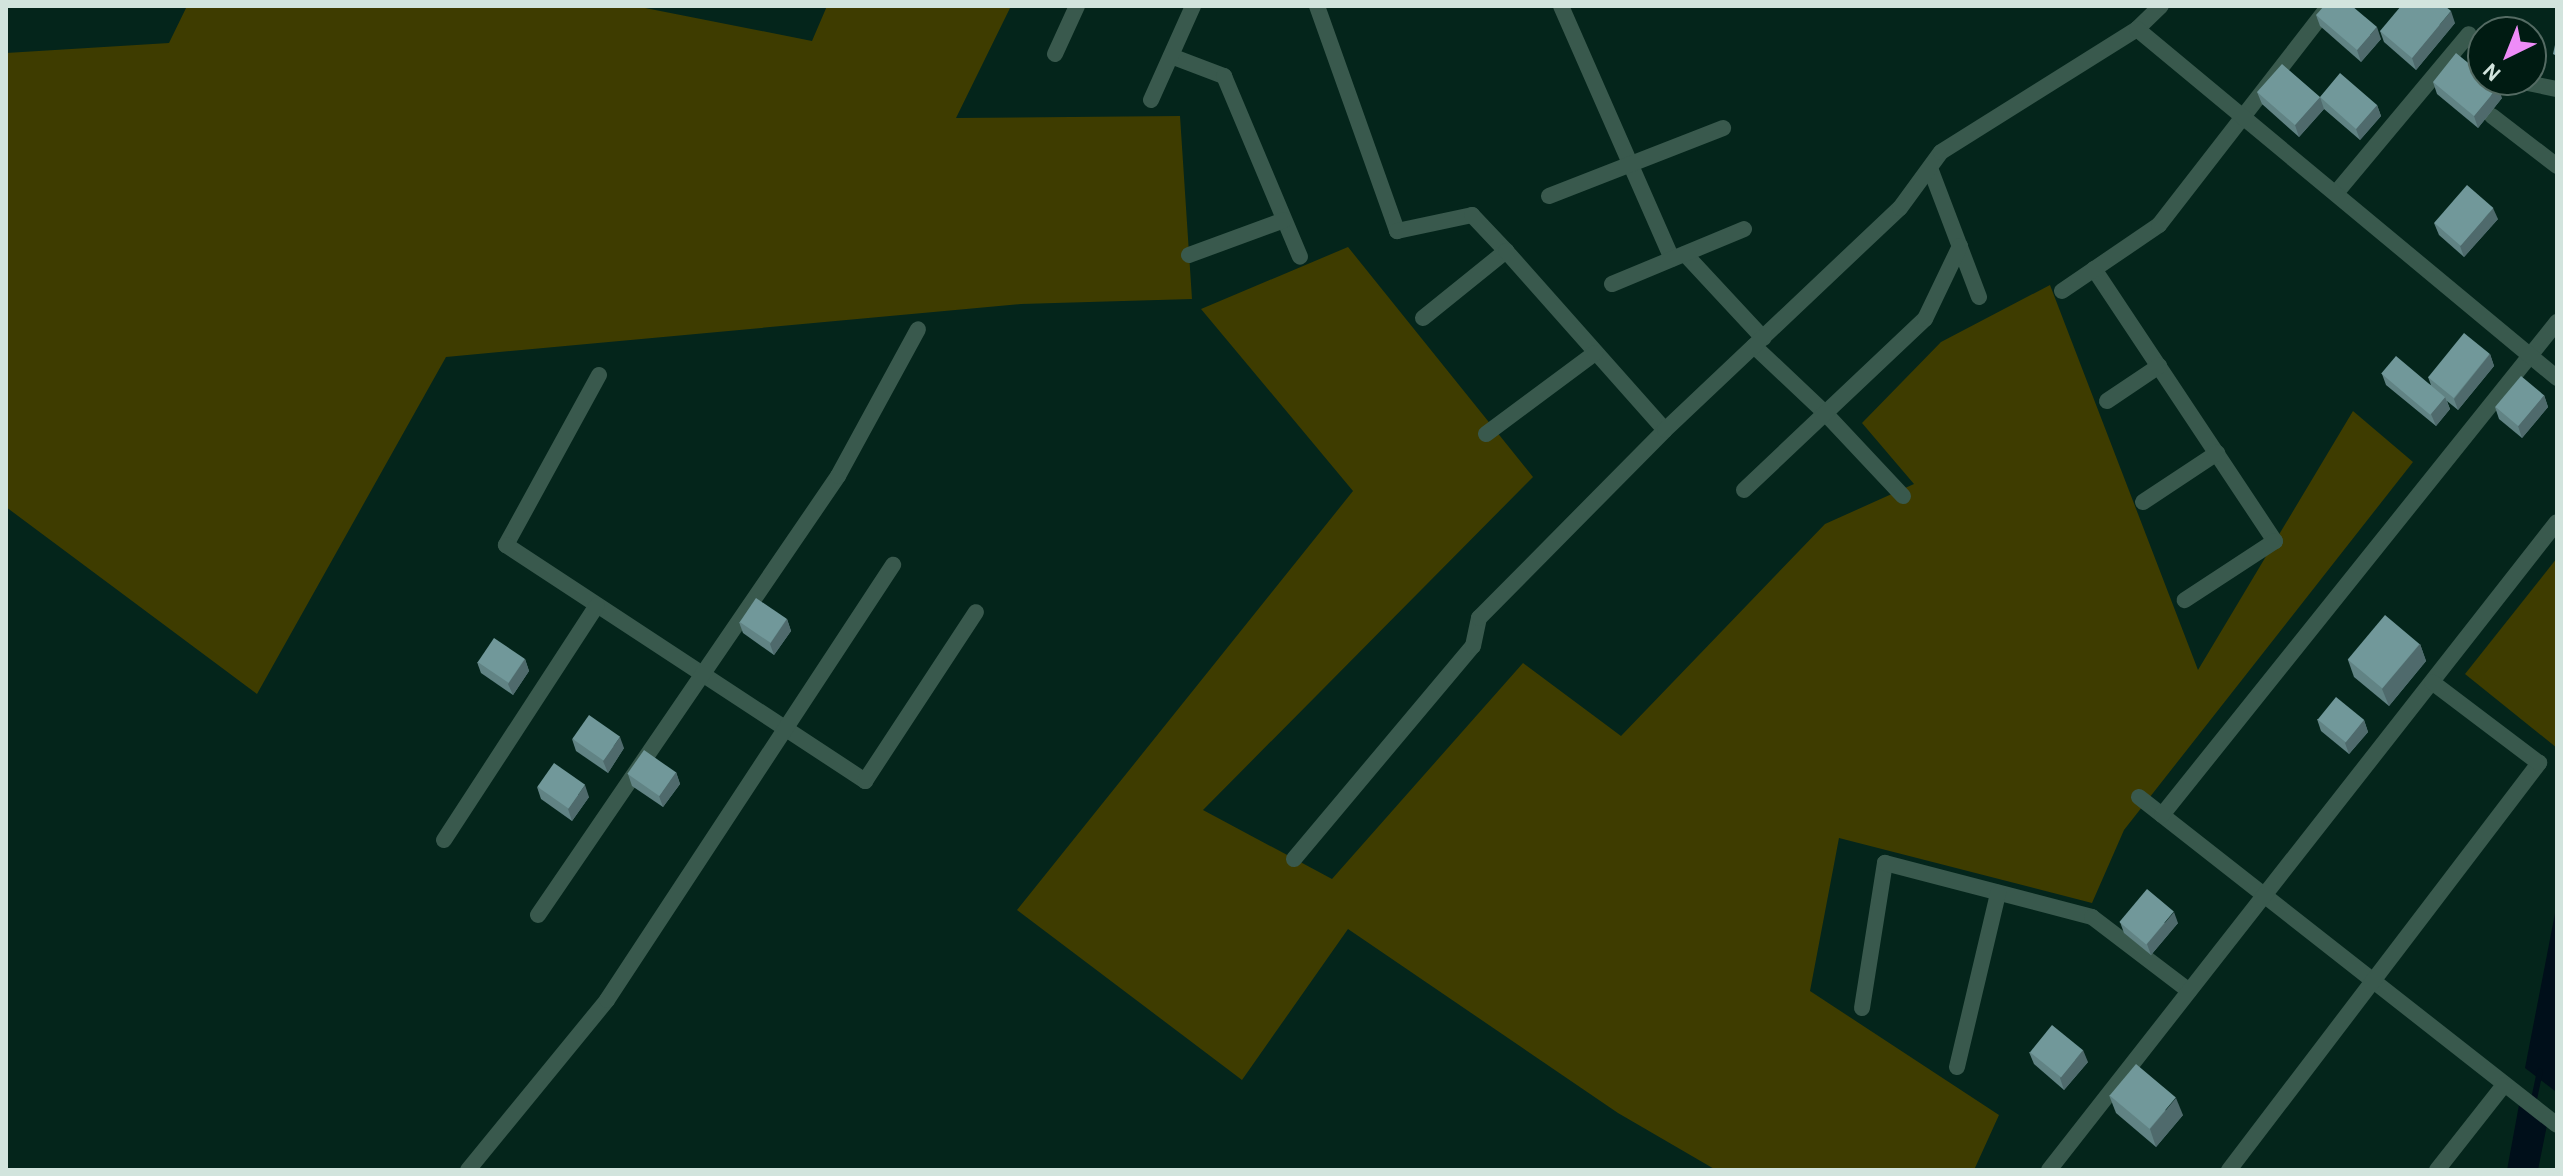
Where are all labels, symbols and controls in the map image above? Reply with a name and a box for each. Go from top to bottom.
north arrow [2467,16,2547,96]
text: N [2479,59,2505,85]

